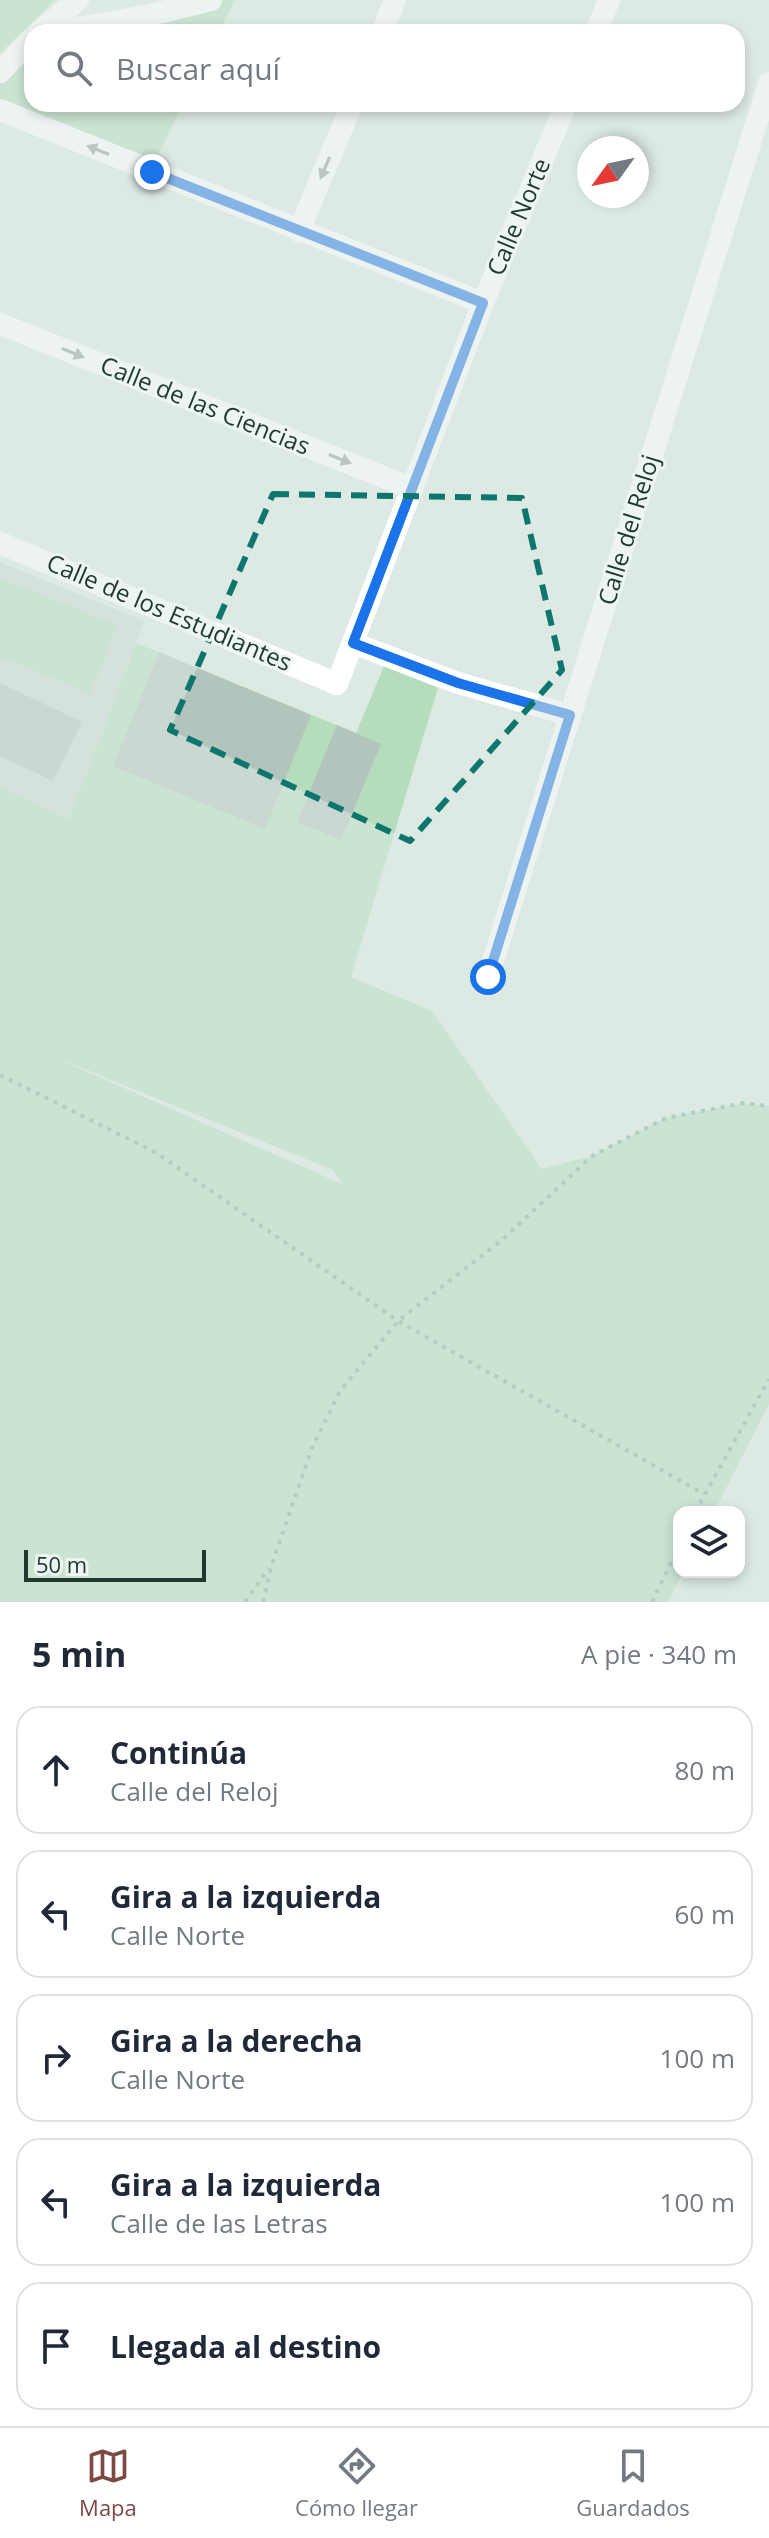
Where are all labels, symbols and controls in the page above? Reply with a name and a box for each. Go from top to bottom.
search box [24,24,745,112]
icon: search [52,46,96,90]
text: Buscar aquí [116,48,280,89]
north arrow [577,136,649,208]
one-way arrow [86,143,110,156]
street label: Calle Norte [478,153,557,280]
route end [134,154,170,190]
one-way arrow [319,156,332,180]
one-way arrow [61,347,85,360]
street label: Calle de las Ciencias [96,347,315,462]
street label: Calle del Reloj [589,450,666,609]
one-way arrow [328,453,352,466]
street label: Calle de los Estudiantes [42,545,297,678]
route start [470,959,506,995]
map controls [673,1506,745,1578]
button: layers [673,1506,745,1578]
scale bar [24,1546,206,1582]
text: 50 m [36,1549,87,1579]
text: 5 min [32,1631,126,1677]
text: A pie · 340 m [581,1636,737,1672]
text: Continúa [110,1732,247,1773]
icon: ahead [34,1748,78,1792]
text: 80 m [674,1752,735,1788]
text: Calle del Reloj [110,1773,279,1809]
text: Gira a la izquierda [110,1876,382,1917]
icon: left [34,1892,78,1936]
text: 60 m [674,1896,735,1932]
text: Calle Norte [110,1917,245,1953]
text: Gira a la derecha [110,2020,363,2061]
icon: right [34,2036,78,2080]
text: 100 m [660,2040,735,2076]
text: Calle Norte [110,2061,245,2097]
text: Gira a la izquierda [110,2164,382,2205]
icon: left [34,2180,78,2224]
text: 100 m [660,2184,735,2220]
text: Calle de las Letras [110,2205,328,2241]
icon: arrive [34,2324,78,2368]
text: Llegada al destino [110,2326,381,2367]
tab: Mapa [79,2444,137,2522]
tab: Cómo llegar [295,2444,418,2522]
tab: Guardados [576,2444,690,2522]

